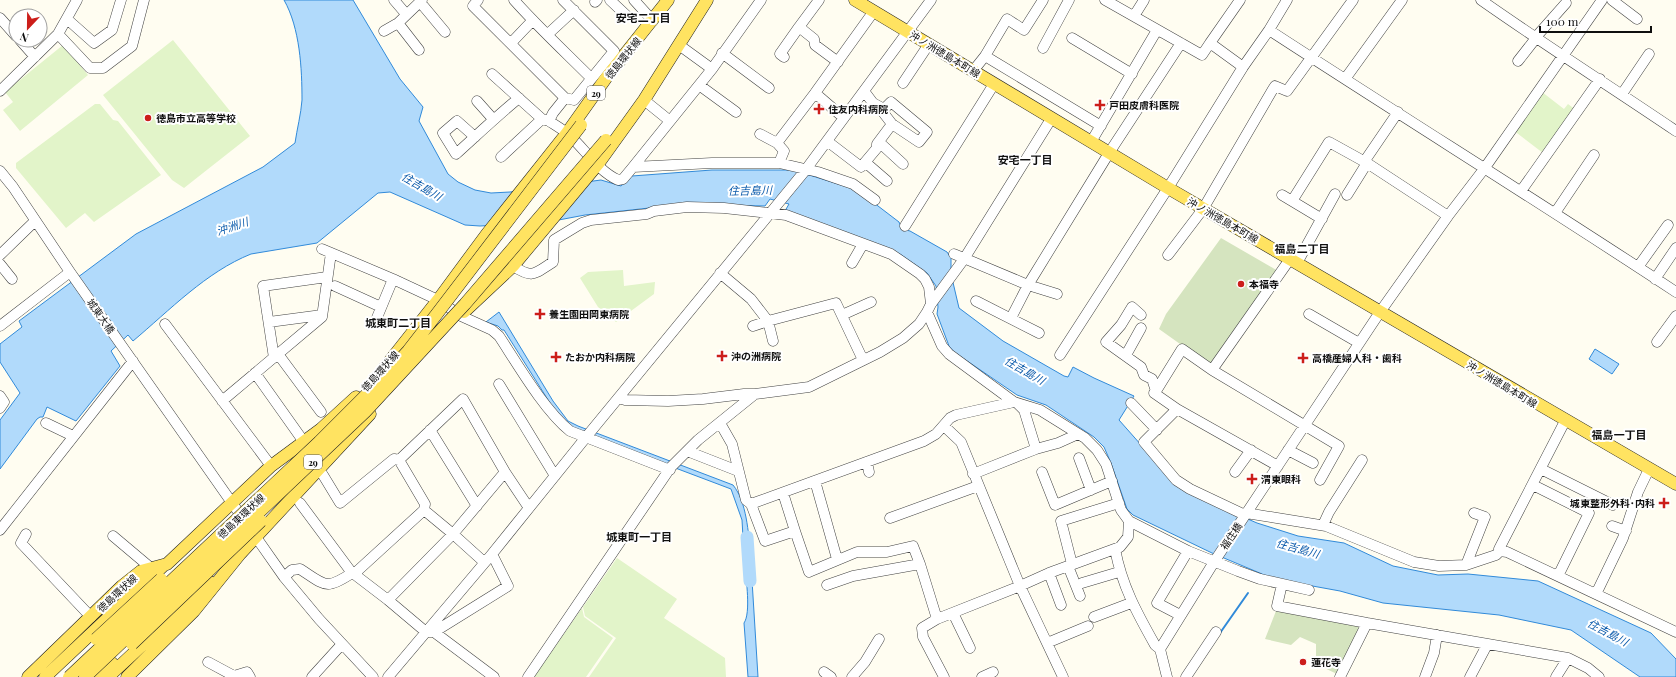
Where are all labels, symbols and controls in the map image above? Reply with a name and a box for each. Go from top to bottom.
north arrow [8,8,48,48]
scale bar [1540,8,1651,34]
district label: 安宅二丁目 [616,10,671,25]
text: 100 m [1546,13,1579,29]
street label: 沖ノ洲徳島本町線 [907,27,983,81]
text: N [18,29,31,46]
street label: 徳島環状線 [602,34,644,82]
road number: 29 [587,86,605,100]
place label: 戸田皮膚科医院 [1109,98,1179,112]
marker: 戸田皮膚科医院 [1094,99,1106,111]
place label: 住友内科病院 [828,102,888,116]
marker: 住友内科病院 [813,103,825,115]
place label: 徳島市立高等学校 [156,111,236,125]
marker: 徳島市立高等学校 [143,113,153,123]
district label: 安宅一丁目 [998,152,1053,167]
water label: 住吉島川 [399,169,446,204]
water label: 住吉島川 [728,182,773,198]
street label: 沖ノ洲徳島本町線 [1185,194,1261,246]
water label: 沖洲川 [214,213,251,238]
district label: 福島二丁目 [1275,241,1330,256]
place label: 本福寺 [1248,277,1279,291]
marker: 本福寺 [1236,279,1246,289]
street label: 城東大橋 [84,296,118,336]
place label: 養生園田岡東病院 [549,307,629,321]
marker: 養生園田岡東病院 [534,308,546,320]
district label: 城東町二丁目 [365,315,431,330]
street label: 徳島環状線 [358,348,402,394]
place label: 沖の洲病院 [731,349,781,363]
place label: たおか内科病院 [565,350,635,364]
marker: 沖の洲病院 [716,350,728,362]
marker: たおか内科病院 [550,351,562,363]
place label: 高橋産婦人科・歯科 [1312,351,1402,365]
marker: 高橋産婦人科・歯科 [1297,352,1309,364]
water label: 住吉島川 [1002,353,1049,388]
street label: 沖ノ洲徳島本町線 [1464,357,1540,411]
district label: 福島一丁目 [1592,427,1647,442]
road number: 29 [304,455,322,469]
place label: 渭東眼科 [1261,472,1301,486]
marker: 渭東眼科 [1246,473,1258,485]
street label: 徳島東環状線 [214,490,268,542]
place label: 城東整形外科･内科 [1570,496,1655,510]
marker: 城東整形外科･内科 [1658,497,1670,509]
street label: 福住橋 [1217,520,1245,552]
district label: 城東町一丁目 [606,529,672,544]
water label: 住吉島川 [1275,535,1322,562]
street label: 徳島環状線 [94,571,140,615]
water label: 住吉島川 [1585,615,1632,649]
place label: 蓮花寺 [1311,655,1341,669]
marker: 蓮花寺 [1298,657,1308,667]

